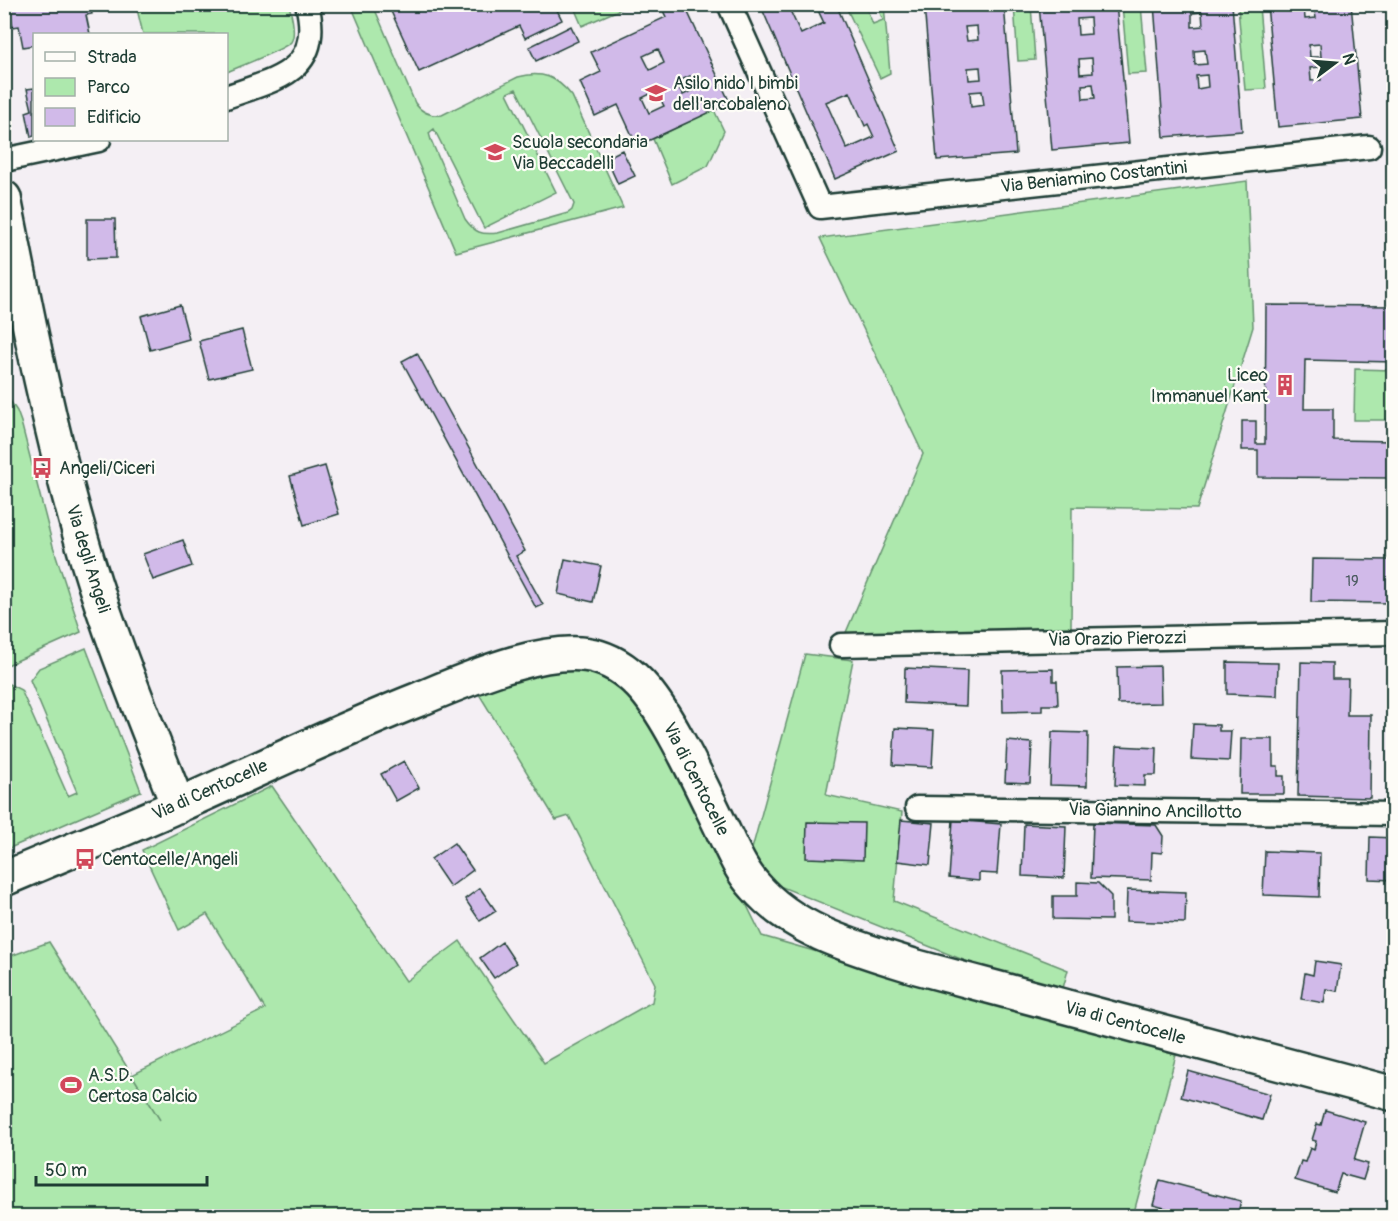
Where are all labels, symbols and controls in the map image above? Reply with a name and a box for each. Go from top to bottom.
legend [33,33,228,141]
north arrow [1305,33,1365,93]
text: Strada [87,46,137,69]
text: N [1337,51,1360,67]
place label: Asilo nido I bimbi dell'arcobaleno [673,72,798,116]
text: Parco [87,76,130,99]
school or university icon: Asilo nido I bimbi dell'arcobaleno [644,81,668,105]
text: Edificio [87,106,141,129]
place label: Scuola secondaria Via Beccadelli [512,131,648,175]
school or university icon: Scuola secondaria Via Beccadelli [483,140,507,164]
street label: Via Beniamino Costantini [1000,156,1188,198]
place label: Liceo Immanuel Kant [1151,364,1269,408]
building icon: Liceo Immanuel Kant [1273,373,1297,397]
bus stop icon: Angeli/Ciceri [30,456,54,480]
place label: Angeli/Ciceri [59,457,155,480]
street label: Via degli Angeli [61,502,115,616]
house number: 19 [1345,572,1359,591]
street label: Via Orazio Pierozzi [1048,626,1186,652]
street label: Via di Centocelle [658,718,734,840]
street label: Via di Centocelle [149,754,272,826]
street label: Via Giannino Ancillotto [1068,798,1242,824]
bus stop icon: Centocelle/Angeli [73,847,97,871]
place label: Centocelle/Angeli [102,848,238,871]
street label: Via di Centocelle [1062,996,1188,1050]
place label: A.S.D. Certosa Calcio [88,1064,198,1108]
sports icon: A.S.D. Certosa Calcio [59,1073,83,1097]
scale bar [36,1149,207,1187]
text: 50 m [45,1159,87,1182]

